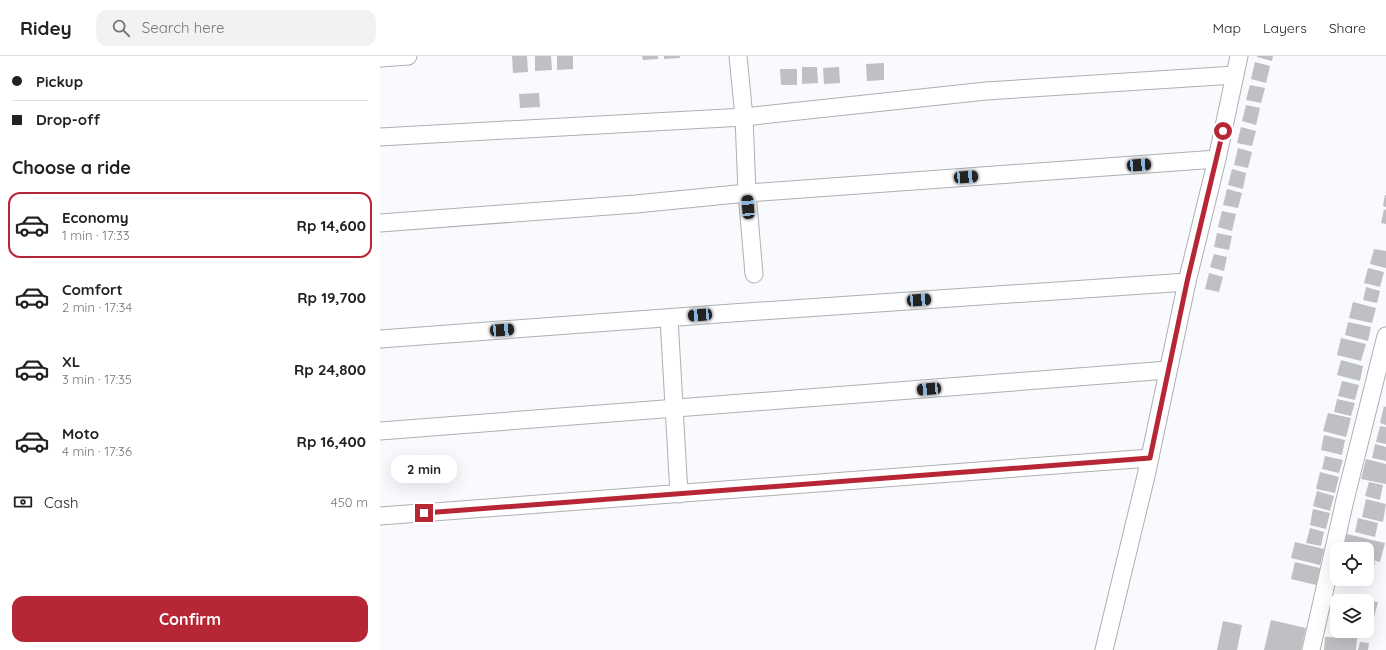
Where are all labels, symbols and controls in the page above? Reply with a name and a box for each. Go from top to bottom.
search box [96,10,376,46]
text: Ridey [20,16,72,40]
icon: search [110,17,132,39]
text: Search here [142,18,225,37]
text: Map [1212,19,1241,37]
text: Layers [1263,19,1307,37]
text: Share [1329,19,1366,37]
text: Pickup [36,72,83,91]
text: Drop-off [36,110,100,129]
route start [1214,122,1232,140]
text: Choose a ride [12,156,131,179]
car [1127,158,1151,172]
car [954,170,978,184]
car [741,195,755,219]
icon: car [14,207,50,243]
text: Economy [62,208,129,227]
text: Rp 14,600 [297,216,366,235]
text: 1 min · 17:33 [62,227,130,243]
icon: car [14,279,50,315]
text: Comfort [62,280,123,299]
text: Rp 19,700 [297,288,366,307]
car [907,293,931,307]
text: 2 min · 17:34 [62,299,132,315]
car [688,308,712,322]
car [490,323,514,337]
icon: car [14,351,50,387]
text: XL [62,352,80,371]
text: Rp 24,800 [294,360,366,379]
text: 3 min · 17:35 [62,371,132,387]
car [917,382,941,396]
icon: car [14,423,50,459]
text: Moto [62,424,99,443]
text: Rp 16,400 [297,432,366,451]
text: 4 min · 17:36 [62,443,132,459]
callout: 2 min [391,455,457,483]
text: 2 min [407,461,441,477]
icon: cash [12,491,34,513]
text: Cash [44,493,78,512]
text: 450 m [331,494,368,510]
route end [415,504,433,522]
map controls [1330,542,1374,638]
button: locate [1330,542,1374,586]
button: layers [1330,594,1374,638]
button: Confirm [12,596,368,642]

